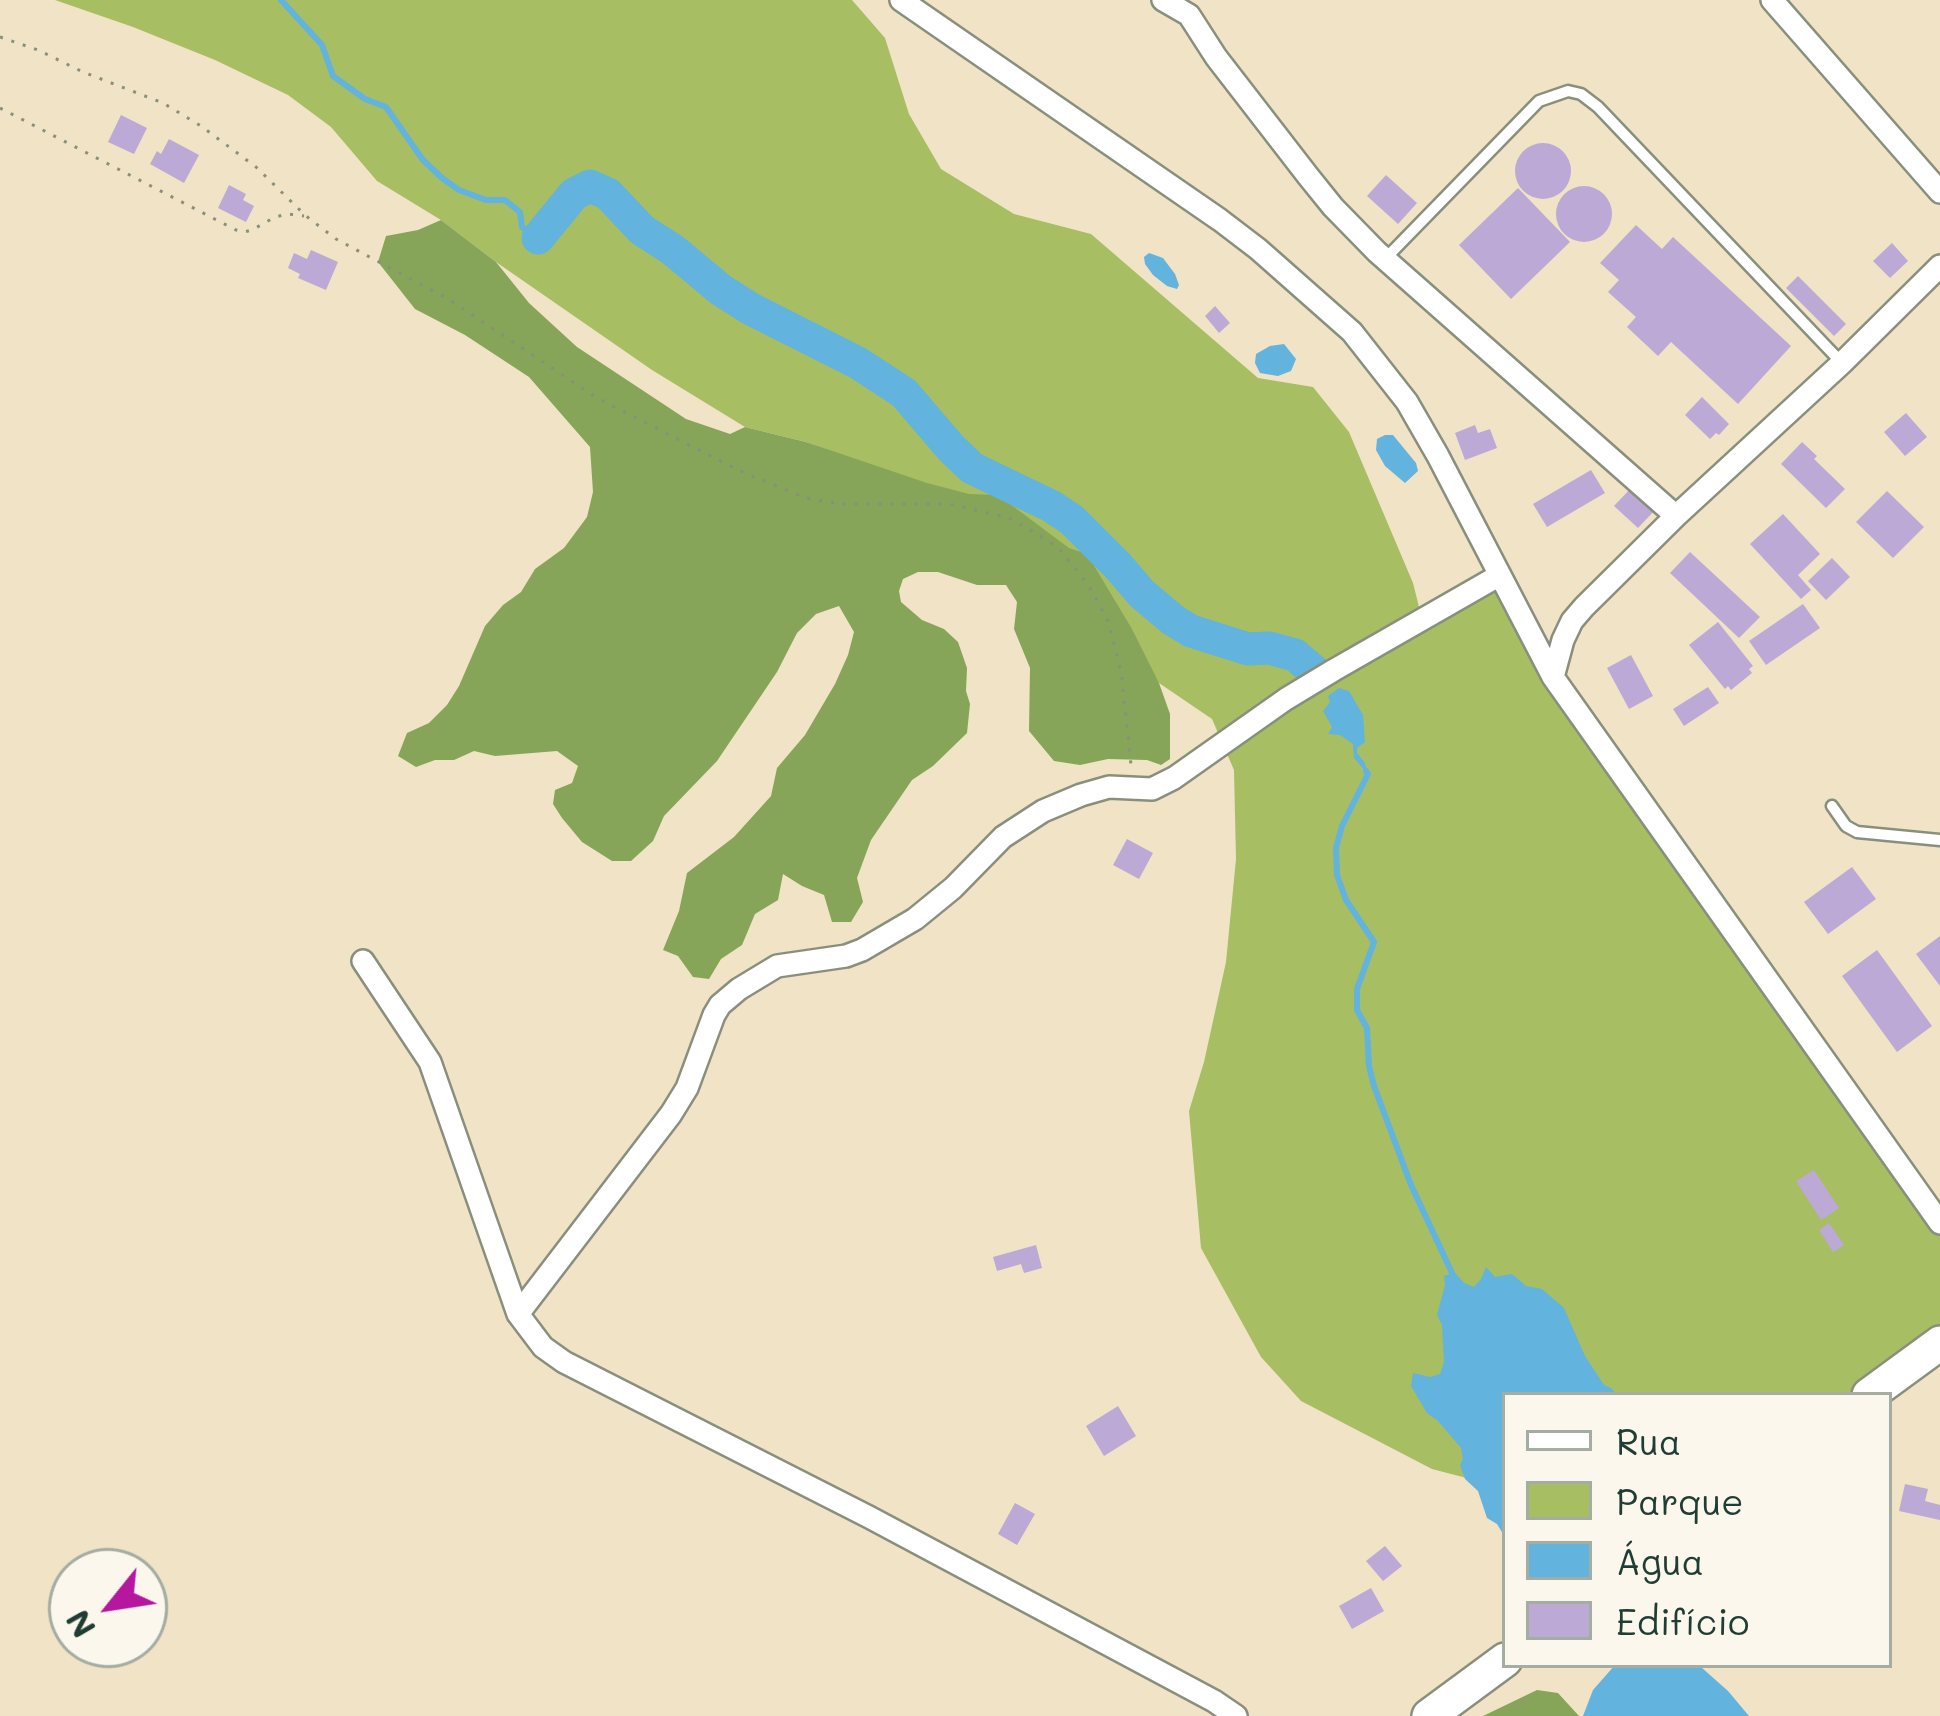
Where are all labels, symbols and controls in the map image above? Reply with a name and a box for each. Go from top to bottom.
legend [1502,1392,1892,1668]
text: Rua [1616,1417,1681,1464]
text: Parque [1616,1477,1744,1524]
text: Água [1616,1537,1704,1584]
north arrow [48,1548,168,1668]
text: Edifício [1616,1597,1749,1644]
text: N [54,1603,104,1646]

